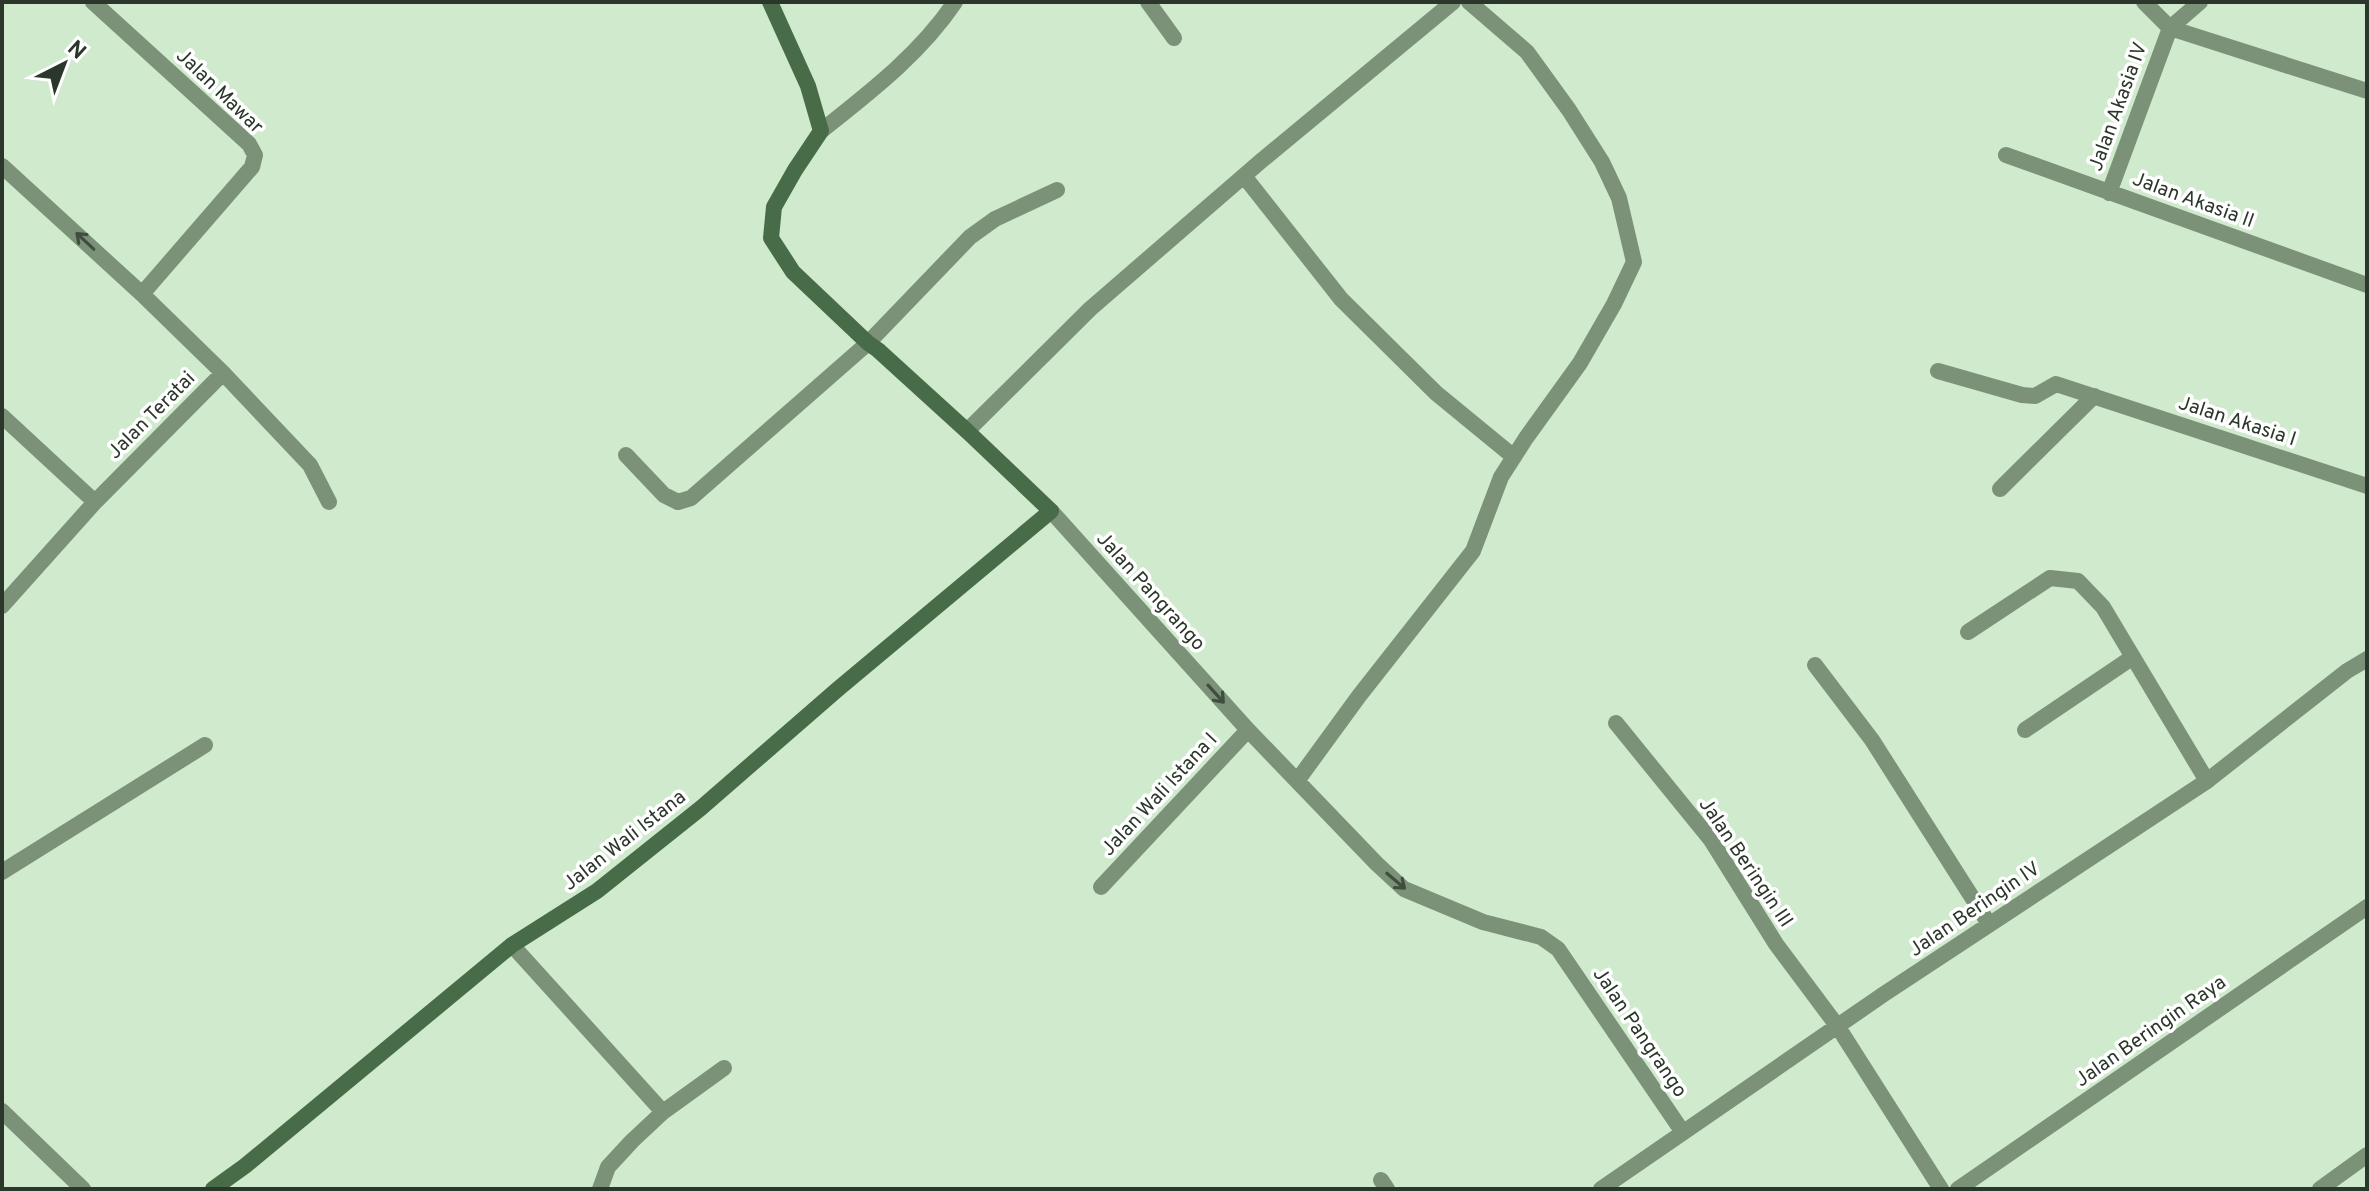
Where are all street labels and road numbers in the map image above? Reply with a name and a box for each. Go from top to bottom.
street label: Jalan Akasia IV [2084,39,2154,175]
street label: Jalan Mawar [170,44,268,140]
street label: Jalan Akasia II [2129,167,2257,235]
street label: Jalan Teratai [103,367,201,465]
street label: Jalan Akasia I [2175,391,2299,453]
street label: Jalan Pangrango [1090,527,1210,657]
street label: Jalan Wali Istana I [1096,728,1224,862]
street label: Jalan Wali Istana [558,785,692,897]
street label: Jalan Beringin III [1692,793,1798,933]
street label: Jalan Beringin IV [1904,856,2046,964]
street label: Jalan Pangrango [1586,963,1692,1103]
street label: Jalan Beringin Raya [2070,970,2232,1094]

